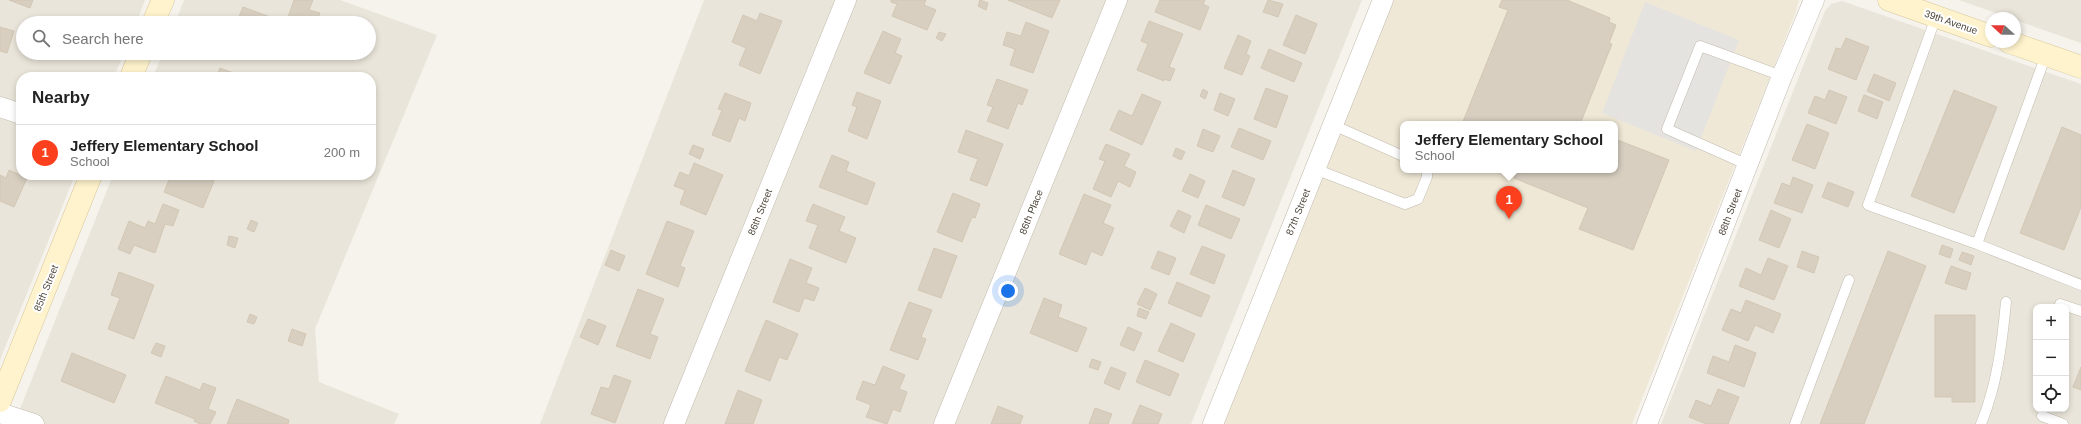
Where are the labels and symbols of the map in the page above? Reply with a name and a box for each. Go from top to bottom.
street label: 39th Avenue [1923,8,1979,36]
north arrow [1985,12,2021,48]
pin: 1 [1496,186,1522,219]
street label: 86th Street [746,187,774,237]
street label: 87th Street [1284,187,1312,237]
street label: 88th Street [1716,187,1744,237]
street label: 86th Place [1017,188,1045,236]
street label: 85th Street [32,263,60,313]
your location [998,281,1018,301]

